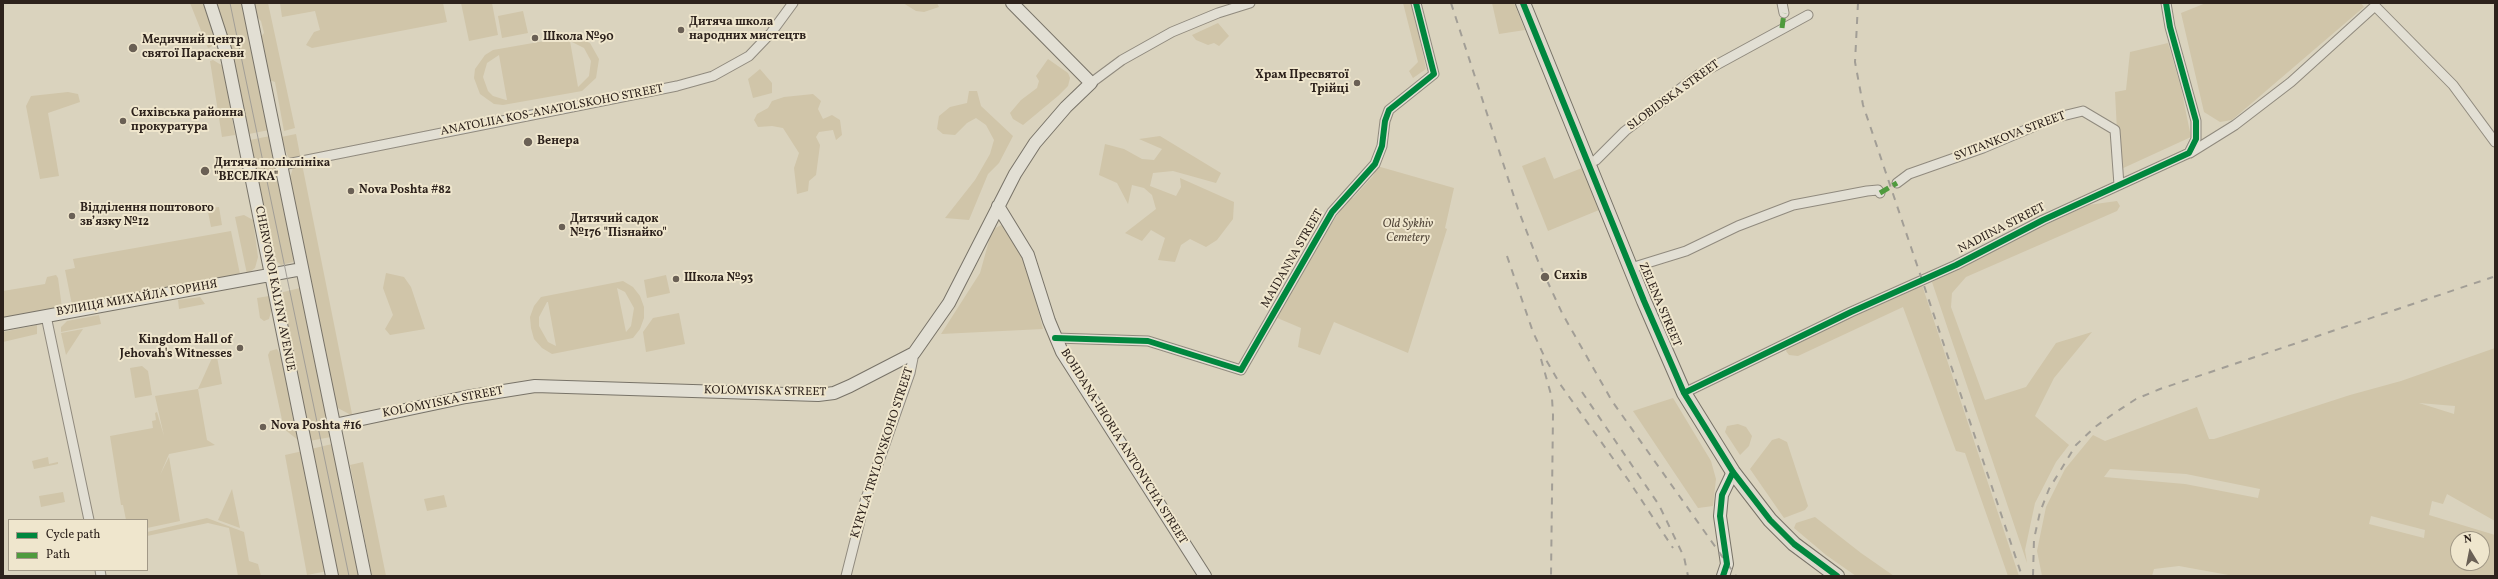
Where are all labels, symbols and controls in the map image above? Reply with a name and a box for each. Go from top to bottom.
place label: Дитяча школа народних мистецтв [689,16,806,44]
marker: Дитяча школа народних мистецтв [676,25,686,35]
place label: Школа №90 [543,31,614,45]
marker: Школа №90 [530,33,540,43]
place label: Медичний центр святої Параскеви [142,34,244,62]
marker: Медичний центр святої Параскеви [127,42,139,54]
street label: SLOBIDSKA STREET [1625,58,1723,134]
place label: Храм Пресвятої Трійці [1255,69,1349,97]
marker: Храм Пресвятої Трійці [1352,78,1362,88]
street label: ANATOLIIA KOS-ANATOLSKOHO STREET [439,82,665,140]
place label: Сихівська районна прокуратура [131,107,244,135]
street label: SVITANKOVA STREET [1952,109,2068,165]
marker: Сихівська районна прокуратура [118,116,128,126]
place label: Венера [537,135,579,149]
marker: Венера [522,136,534,148]
place label: Дитяча поліклініка "ВЕСЕЛКА" [214,157,330,185]
marker: Дитяча поліклініка "ВЕСЕЛКА" [199,165,211,177]
place label: Nova Poshta #82 [359,184,451,198]
marker: Nova Poshta #82 [346,186,356,196]
street label: NADIINA STREET [1956,201,2048,257]
place label: Відділення поштового зв’язку №12 [80,202,214,230]
street label: CHERVONOI KALYNY AVENUE [251,205,297,373]
street label: MAIDANNA STREET [1259,207,1327,311]
marker: Відділення поштового зв’язку №12 [67,211,77,221]
place label: Дитячий садок №176 "Пізнайко" [570,213,667,241]
park label: Old Sykhiv Cemetery [1383,218,1433,246]
marker: Дитячий садок №176 "Пізнайко" [557,222,567,232]
street label: ZELENA STREET [1635,261,1683,349]
place label: Сихів [1554,270,1587,284]
marker: Сихів [1539,271,1551,283]
place label: Школа №93 [684,272,753,286]
marker: Школа №93 [671,274,681,284]
street label: ВУЛИЦЯ МИХАЙЛА ГОРИНЯ [55,278,219,320]
place label: Kingdom Hall of Jehovah's Witnesses [120,334,232,362]
marker: Kingdom Hall of Jehovah's Witnesses [235,343,245,353]
street label: BOHDANA-IHORIA ANTONYCHA STREET [1057,347,1189,547]
street label: KYRYLA TRYLOVSKOHO STREET [848,366,918,540]
street label: KOLOMYISKA STREET [381,384,505,422]
street label: KOLOMYISKA STREET [704,384,826,400]
place label: Nova Poshta #16 [271,420,362,434]
marker: Nova Poshta #16 [258,422,268,432]
legend [8,519,148,571]
text: Cycle path [46,527,101,543]
north arrow [2450,531,2490,571]
text: N [2463,532,2473,548]
text: Path [46,547,70,563]

